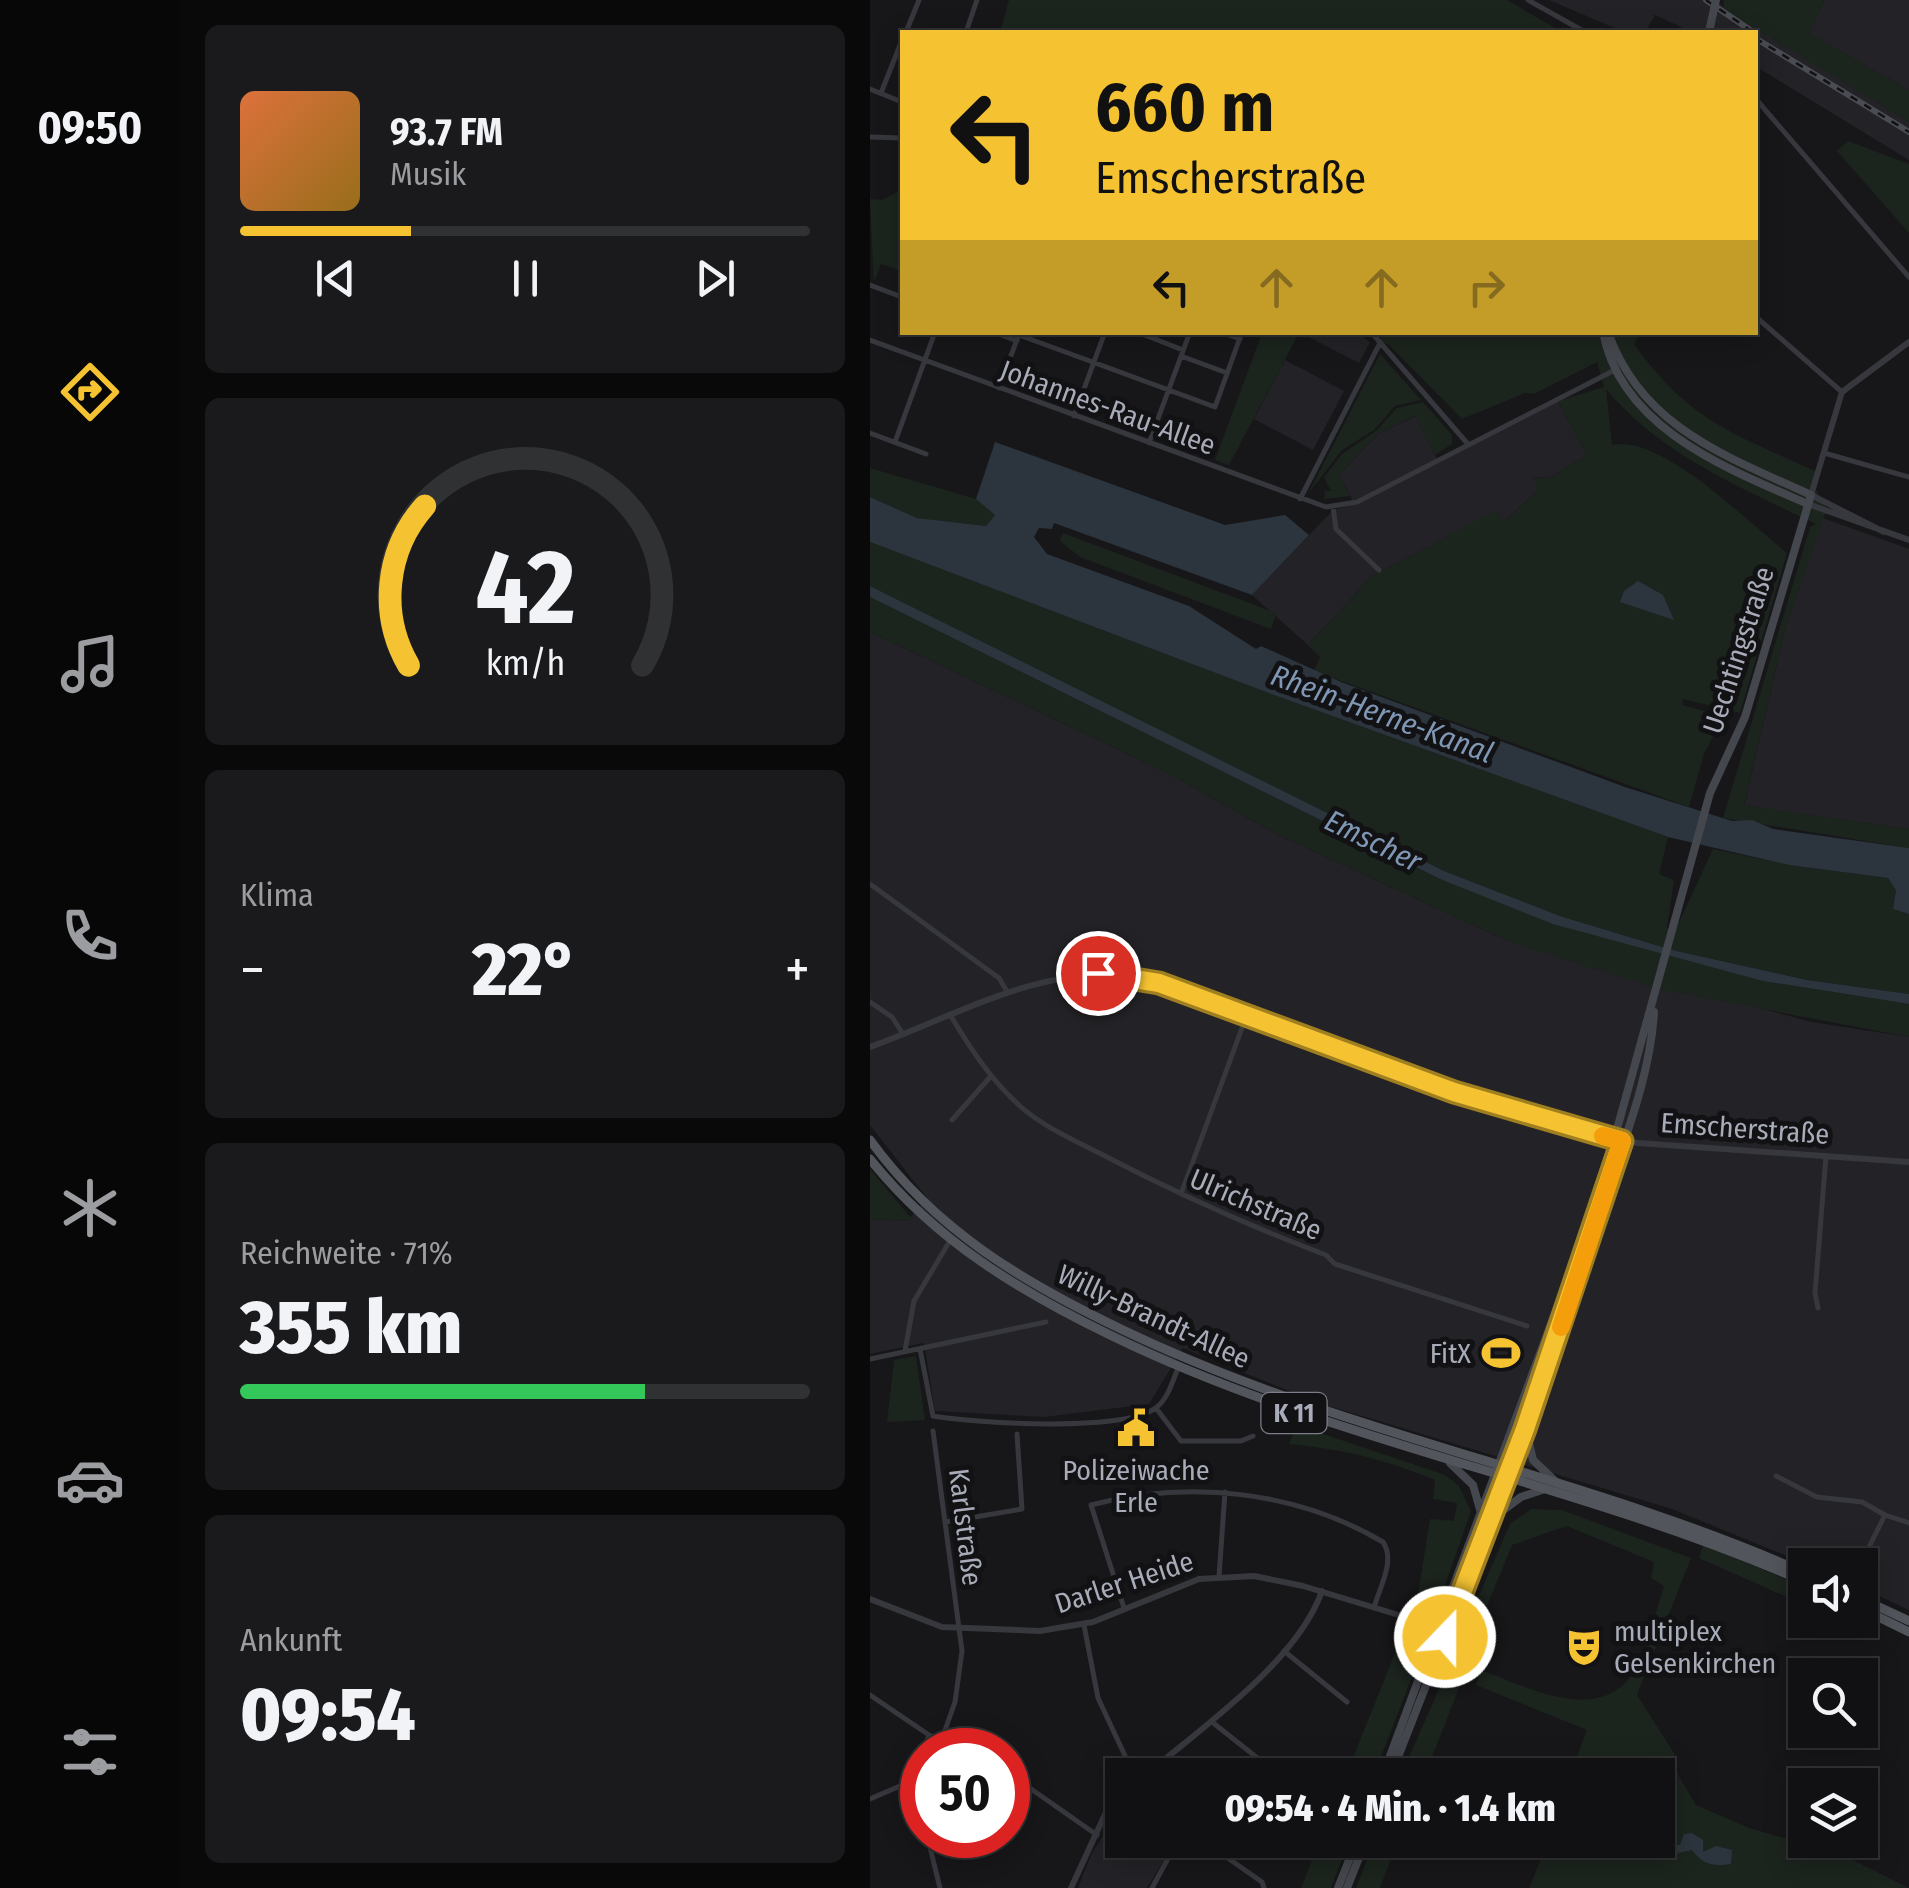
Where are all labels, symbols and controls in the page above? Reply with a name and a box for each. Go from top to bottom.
text: 660 m [1095,66,1274,150]
icon: left [930,70,1060,200]
text: 09:50 [38,101,142,155]
text: 93.7 FM [390,109,503,155]
text: Emscherstraße [1095,151,1366,205]
text: Musik [390,155,466,193]
icon: previous [308,251,363,306]
icon: pause [498,251,553,306]
icon: next [688,251,743,306]
icon: left [1144,260,1199,315]
icon: ahead [1249,260,1304,315]
icon: ahead [1354,260,1409,315]
icon: right [1459,260,1514,315]
street label: Johannes-Rau-Allee [996,353,1220,462]
icon: directions [55,357,125,427]
text: 42 [475,526,575,651]
street label: Uechtingstraße [1696,563,1781,738]
icon: music [55,629,125,699]
text: km/h [485,642,565,684]
water label: Rhein-Herne-Kanal [1266,657,1498,771]
water label: Emscher [1319,802,1428,880]
text: Klima [240,876,314,914]
icon: phone [55,901,125,971]
text: 22° [472,925,578,1015]
pin [1056,931,1141,1016]
text: − [240,937,265,1003]
text: + [785,937,810,1003]
icon: arrive [1071,946,1126,1001]
street label: Emscherstraße [1660,1106,1830,1151]
street label: Ulrichstraße [1185,1162,1327,1247]
icon: climate [55,1173,125,1243]
text: Reichweite · 71% [240,1234,453,1272]
street label: Willy-Brandt-Allee [1053,1258,1255,1375]
text: 355 km [240,1283,462,1373]
sports icon: FitX [1480,1332,1522,1374]
place label: FitX [1430,1337,1471,1370]
road number: K 11 [1262,1393,1326,1433]
public building icon: Polizeiwache Erle [1115,1407,1157,1449]
icon: car [55,1445,125,1515]
place label: Polizeiwache Erle [1062,1454,1210,1519]
street label: Karlstraße [942,1466,989,1588]
street label: Darler Heide [1051,1545,1198,1620]
map controls [1788,1548,1878,1858]
button: sound [1788,1548,1878,1638]
position arrow [1393,1585,1497,1689]
place label: multiplex Gelsenkirchen [1614,1615,1776,1680]
text: Ankunft [240,1621,342,1659]
theatre icon: multiplex Gelsenkirchen [1563,1626,1605,1668]
button: search [1788,1658,1878,1748]
text: 09:54 [240,1670,416,1760]
icon: filters [55,1717,125,1787]
speed limit sign: 50 [900,1728,1030,1858]
button: layers [1788,1768,1878,1858]
text: 09:54 · 4 Min. · 1.4 km [1224,1785,1556,1831]

